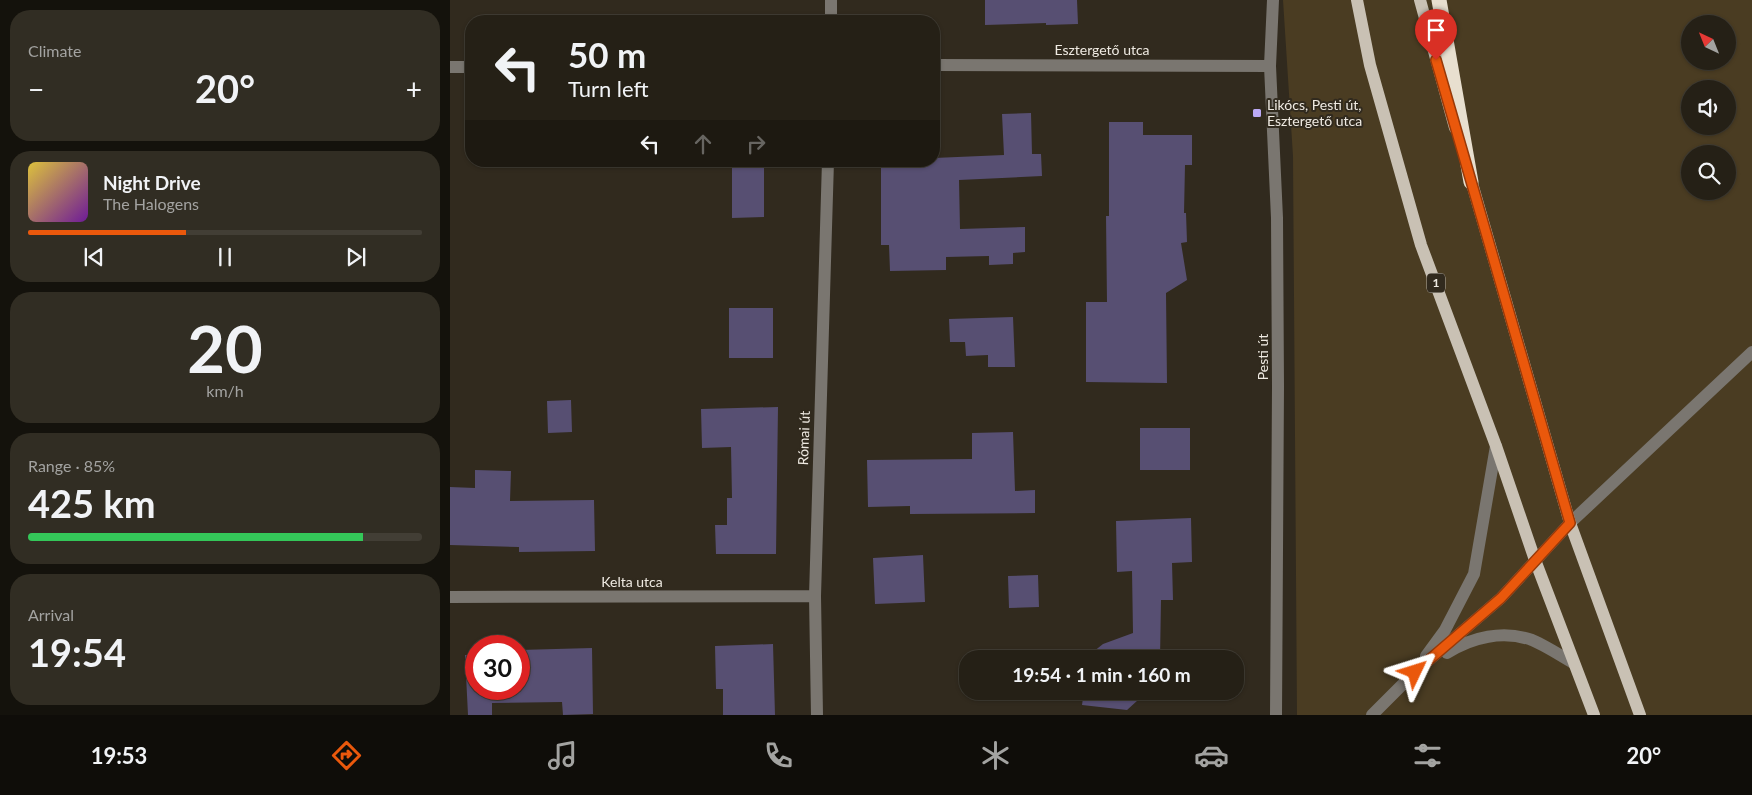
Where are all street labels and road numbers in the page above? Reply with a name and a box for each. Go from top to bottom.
street label: Esztergető utca [1054,41,1150,58]
road number: 1 [1427,274,1445,292]
street label: Pesti út [1254,334,1271,380]
street label: Római út [794,410,813,466]
street label: Kelta utca [601,573,663,590]

